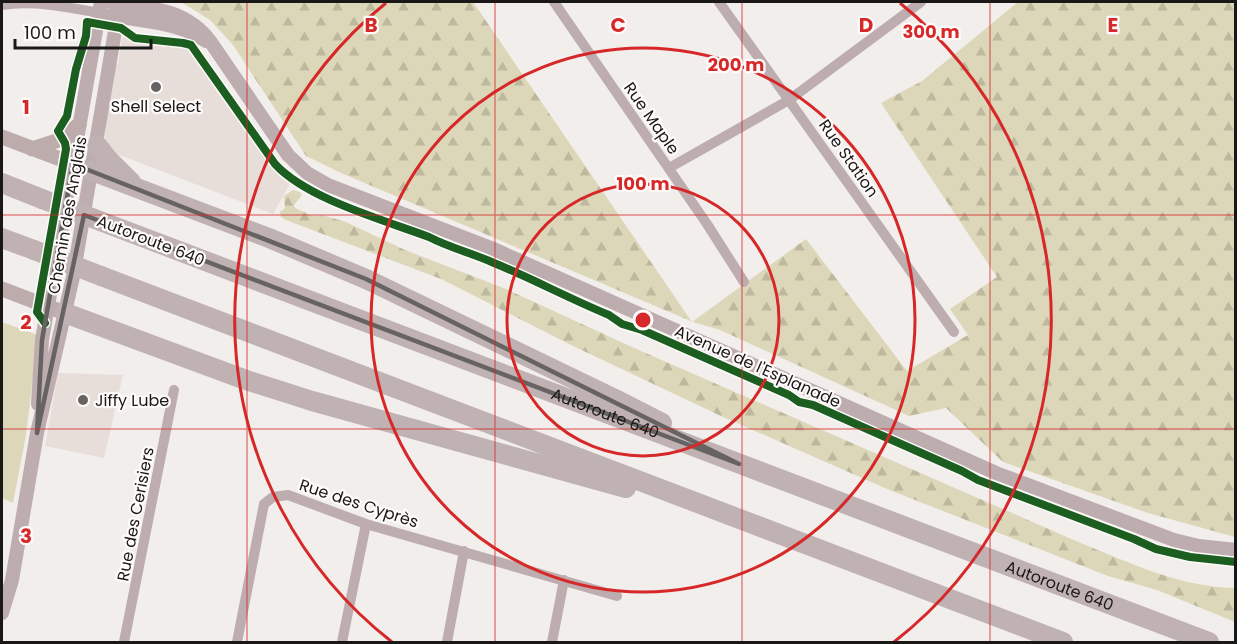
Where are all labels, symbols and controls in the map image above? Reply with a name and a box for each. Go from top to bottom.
text: B [364,11,378,39]
text: C [610,11,626,39]
text: D [859,11,873,39]
text: E [1108,11,1118,39]
scale bar [15,12,152,50]
text: 300 m [902,19,960,44]
text: 100 m [24,20,76,45]
text: 200 m [708,52,764,77]
street label: Rue Maple [618,78,685,159]
marker: Shell Select [149,80,163,94]
text: 1 [22,93,30,121]
place label: Shell Select [111,95,201,118]
street label: Rue Station [813,115,884,202]
street label: Chemin des Anglais [42,134,93,296]
text: 100 m [616,171,670,196]
street label: Autoroute 640 [94,209,208,272]
text: 2 [20,308,32,336]
centre of rings [633,310,653,330]
street label: Avenue de l'Esplanade [671,319,845,414]
street label: Autoroute 640 [548,382,663,444]
place label: Jiffy Lube [95,389,169,412]
marker: Jiffy Lube [76,393,90,407]
street label: Rue des Cerisiers [111,445,160,583]
street label: Rue des Cyprès [296,473,421,534]
text: 3 [20,522,32,550]
street label: Autoroute 640 [1002,555,1117,617]

